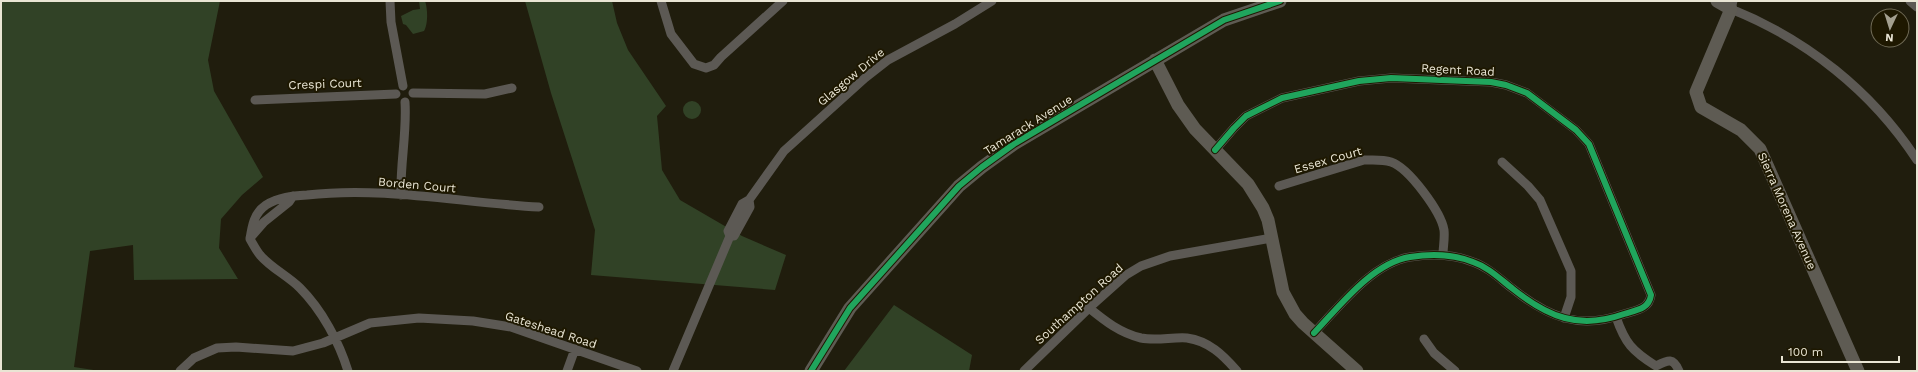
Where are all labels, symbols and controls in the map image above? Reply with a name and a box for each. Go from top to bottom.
north arrow [1870,8,1910,48]
text: N [1885,31,1894,44]
street label: Glasgow Drive [815,45,887,109]
street label: Regent Road [1421,61,1495,79]
street label: Crespi Court [288,76,362,92]
street label: Tamarack Avenue [981,92,1075,158]
street label: Essex Court [1293,144,1363,176]
street label: Sierra Morena Avenue [1755,150,1819,272]
street label: Borden Court [377,175,457,195]
street label: Southampton Road [1032,261,1126,347]
street label: Gateshead Road [503,309,599,351]
scale bar [1782,338,1899,364]
text: 100 m [1788,345,1823,359]

